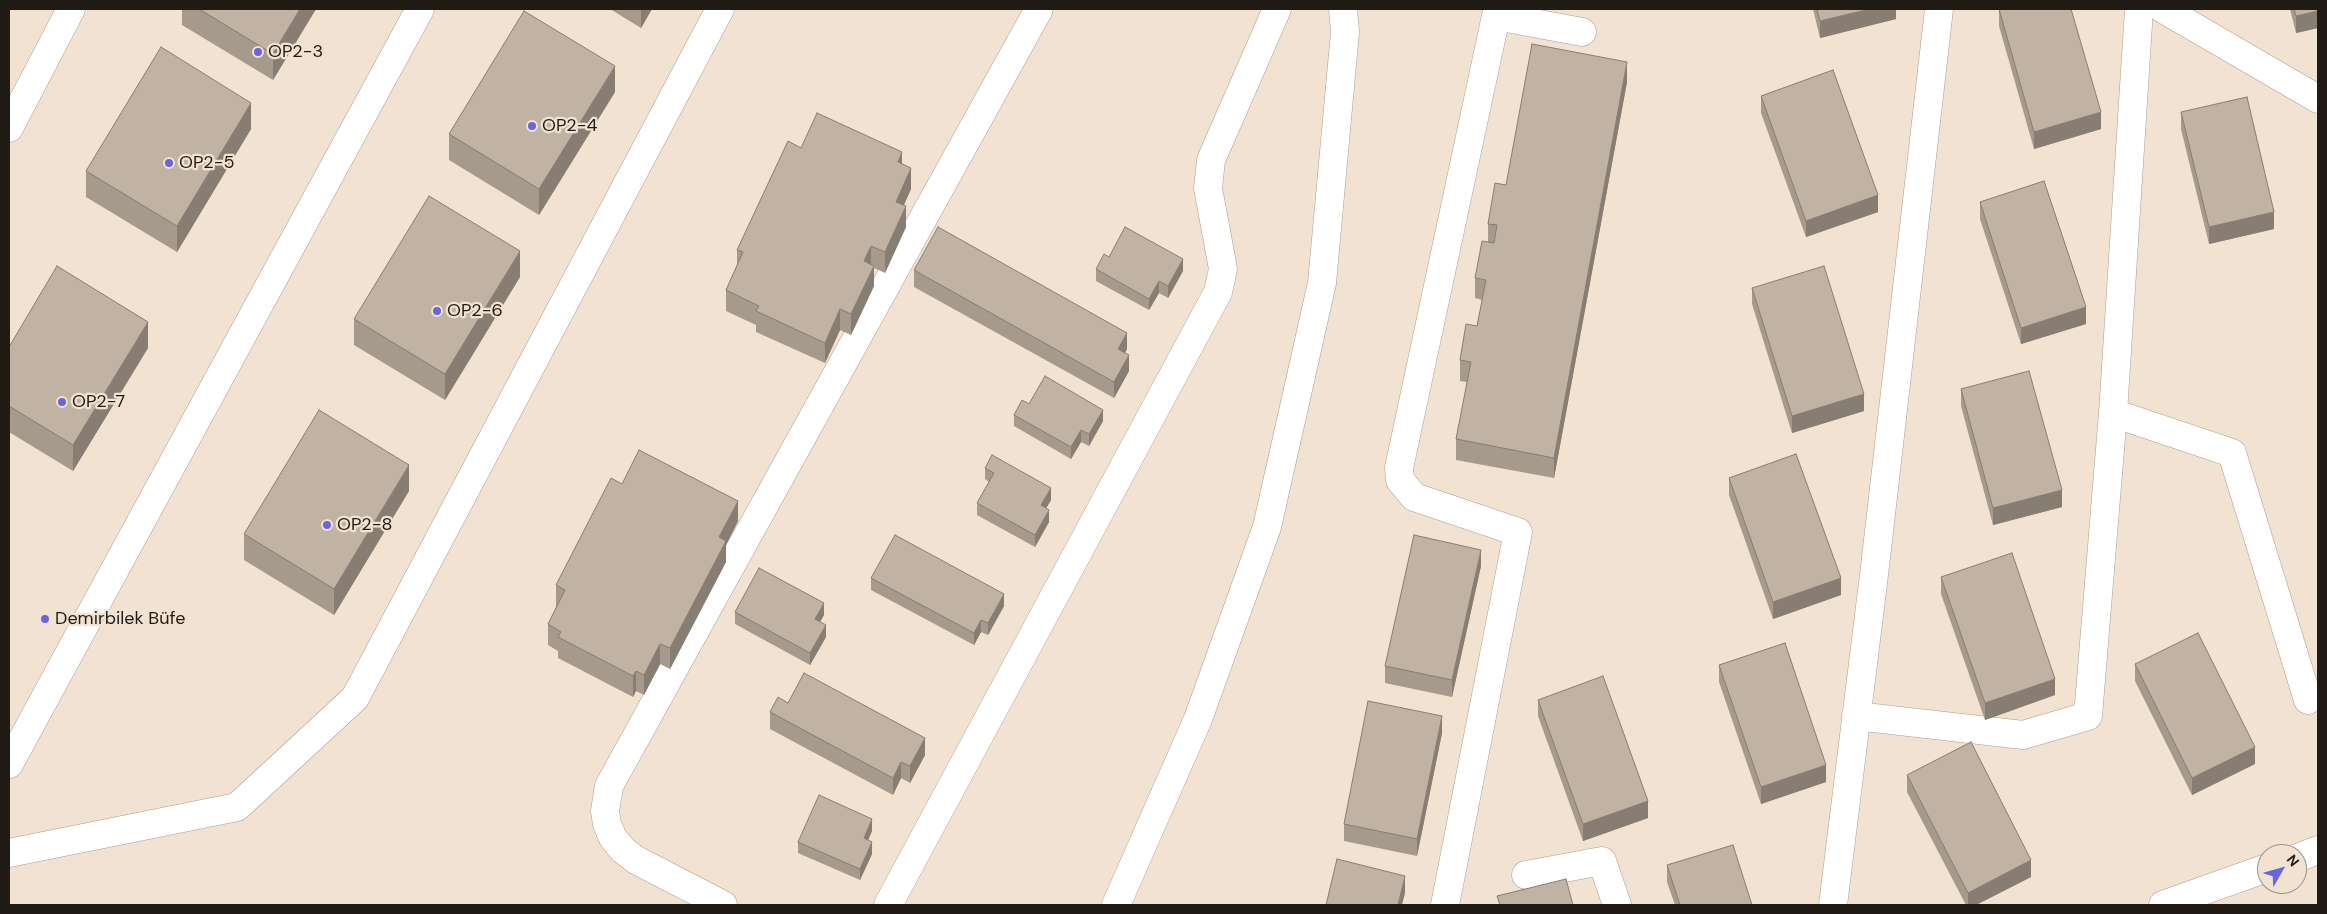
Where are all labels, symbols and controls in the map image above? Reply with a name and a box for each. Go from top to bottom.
place label: OP2-3 [268,41,323,63]
marker: OP2-3 [252,46,264,58]
place label: OP2-4 [542,115,597,137]
marker: OP2-4 [526,120,538,132]
place label: OP2-5 [179,152,234,174]
marker: OP2-5 [163,157,175,169]
place label: OP2-6 [447,300,503,322]
marker: OP2-6 [431,305,443,317]
place label: OP2-7 [72,391,125,413]
marker: OP2-7 [56,396,68,408]
place label: OP2-8 [337,514,392,536]
marker: OP2-8 [321,519,333,531]
place label: Demirbilek Büfe [55,608,185,630]
marker: Demirbilek Büfe [39,613,51,625]
north arrow [2257,844,2307,894]
text: N [2283,851,2303,870]

